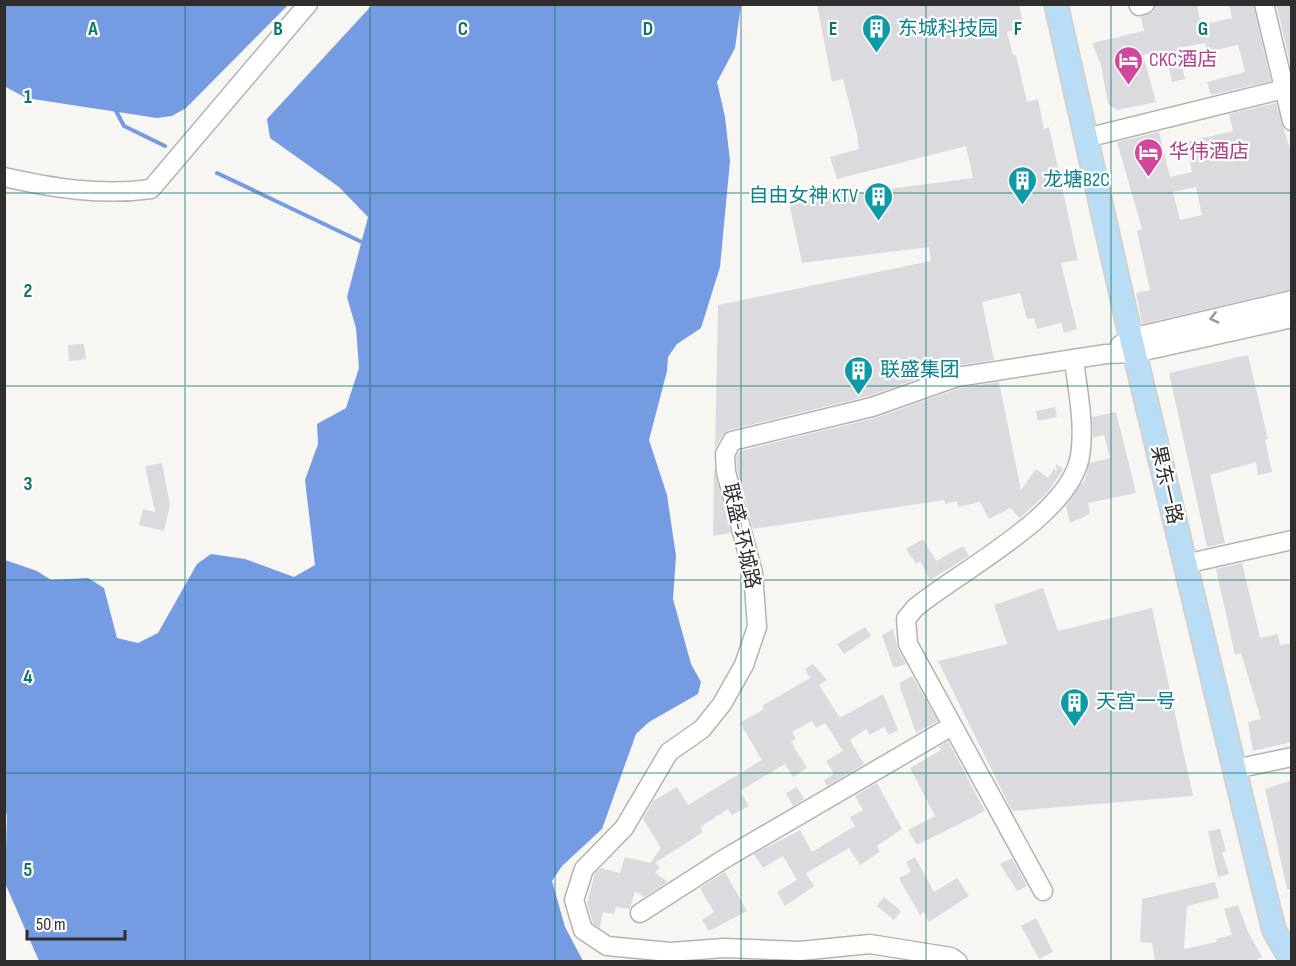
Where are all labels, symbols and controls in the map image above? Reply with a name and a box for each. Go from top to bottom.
building icon: 东城科技园 [861,13,893,55]
text: A [87,17,98,41]
text: B [273,17,283,41]
text: C [458,17,468,41]
text: D [643,17,653,41]
text: E [829,17,837,41]
place label: 东城科技园 [898,17,998,41]
text: F [1014,17,1022,41]
text: G [1198,17,1208,41]
hotel icon: CKC酒店 [1112,44,1144,86]
place label: CKC酒店 [1149,48,1217,72]
text: 1 [24,85,32,109]
hotel icon: 华伟酒店 [1132,136,1164,178]
place label: 华伟酒店 [1169,140,1249,164]
building icon: 龙塘B2C [1006,164,1038,206]
place label: 龙塘B2C [1043,168,1110,192]
building icon: 自由女神 KTV [863,180,895,222]
place label: 自由女神 KTV [749,184,858,208]
text: 2 [24,279,32,303]
one-way arrow [1209,311,1219,324]
building icon: 联盛集团 [843,354,875,396]
place label: 联盛集团 [880,358,960,382]
street label: 果东一路 [1145,443,1187,527]
text: 3 [24,472,33,496]
street label: 联盛-环城路 [717,481,765,591]
text: 4 [23,665,33,689]
building icon: 天宫一号 [1059,686,1091,728]
place label: 天宫一号 [1096,690,1176,714]
text: 5 [24,858,33,882]
scale bar [27,903,124,941]
text: 50 m [36,914,66,935]

